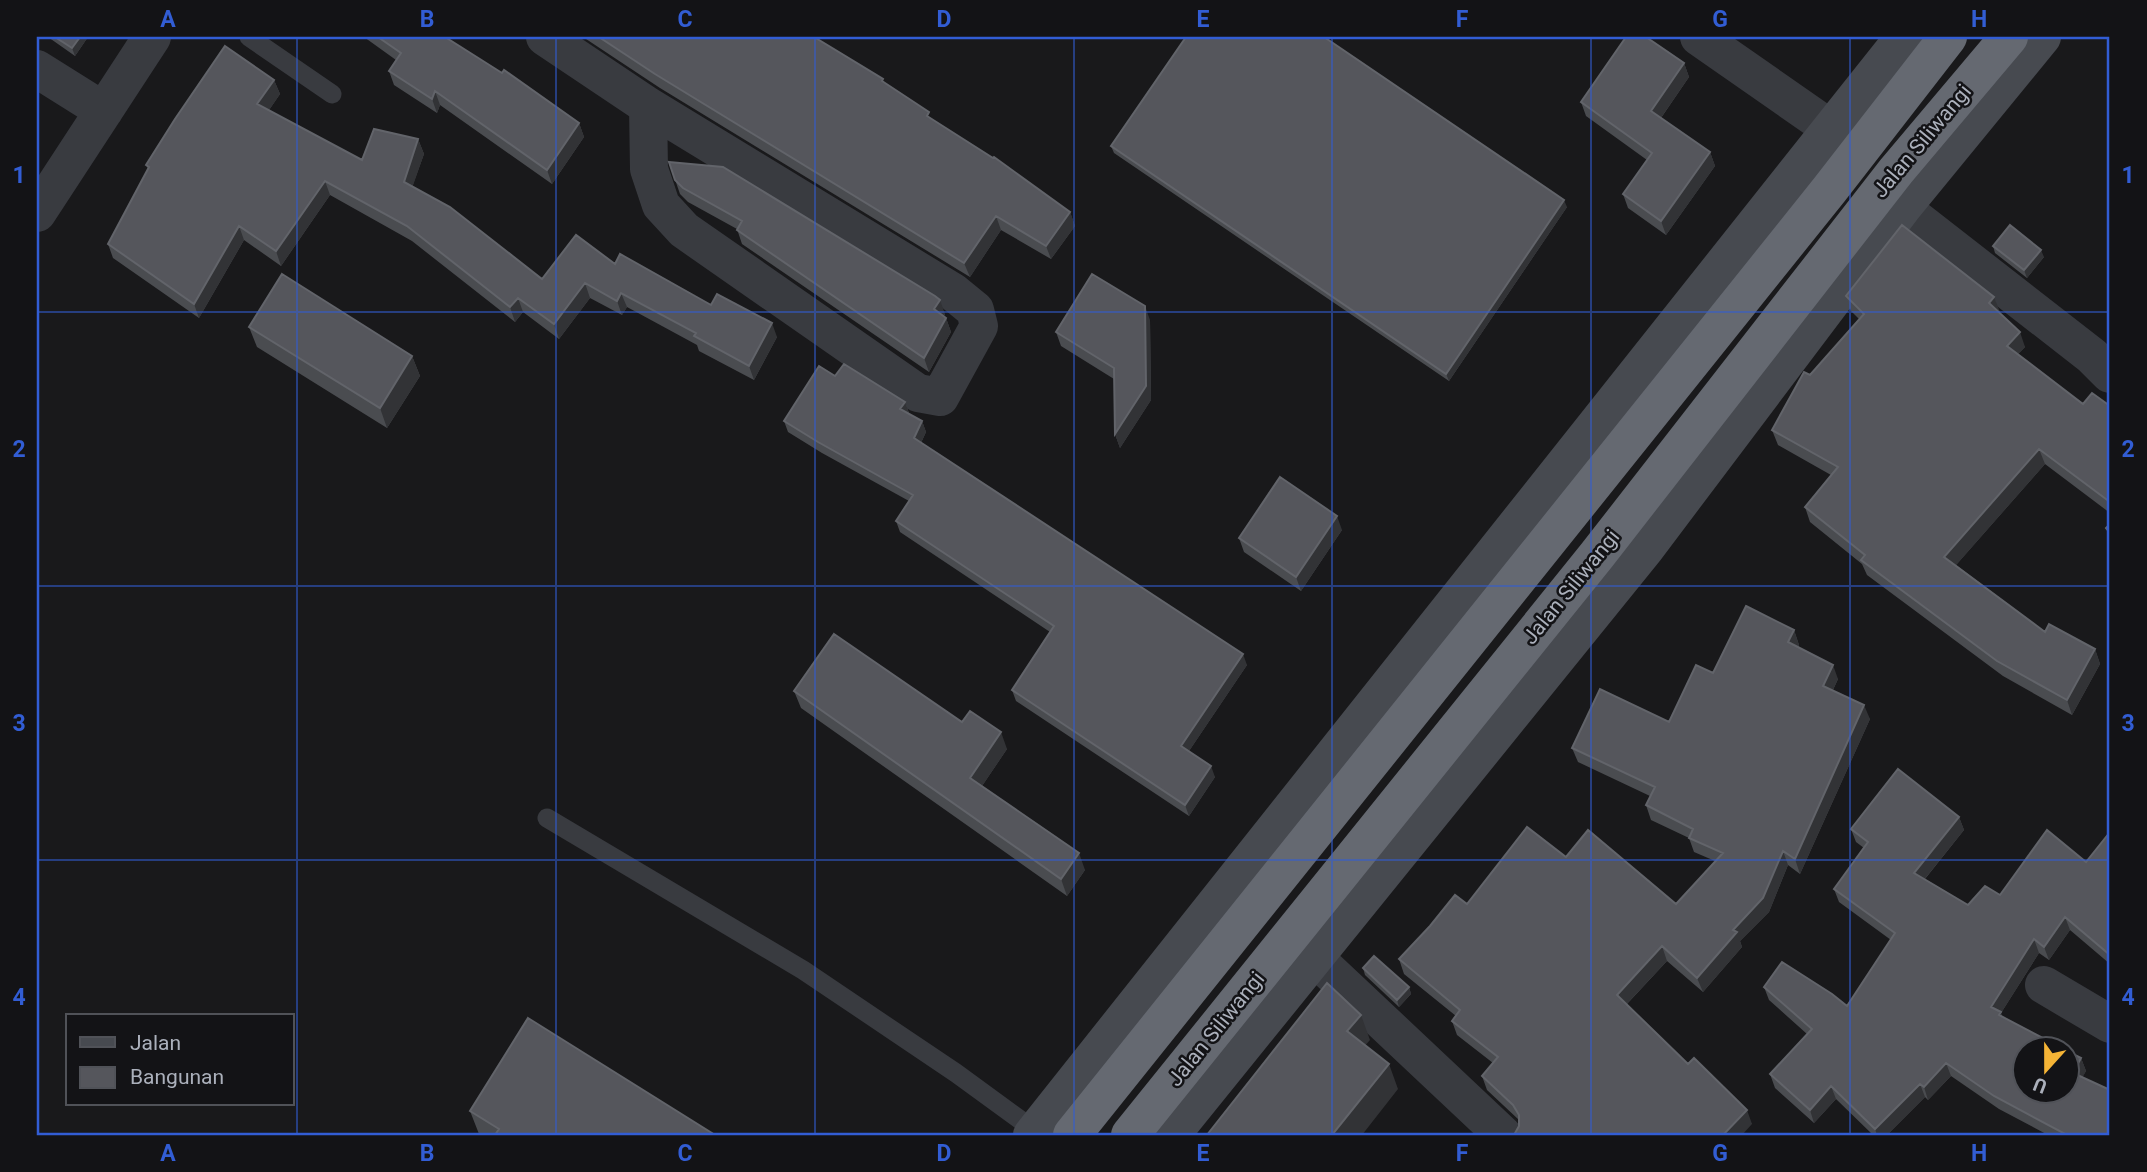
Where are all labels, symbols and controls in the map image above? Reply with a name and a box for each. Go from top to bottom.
text: A [160,6,176,33]
text: B [420,6,434,33]
text: C [677,6,693,33]
text: D [937,6,951,33]
text: E [1197,6,1210,33]
text: F [1456,6,1469,33]
text: G [1712,6,1728,33]
text: H [1971,6,1987,33]
street label: Jalan Siliwangi [1868,80,1976,202]
text: 1 [12,162,26,189]
text: 1 [2121,162,2135,189]
text: 2 [12,436,26,463]
text: 2 [2121,436,2135,463]
street label: Jalan Siliwangi [1518,525,1624,649]
text: 3 [12,710,26,737]
text: 3 [2121,710,2135,737]
street label: Jalan Siliwangi [1163,967,1269,1091]
text: 4 [12,984,26,1011]
text: 4 [2121,984,2135,1011]
legend [66,1014,294,1106]
text: Jalan [130,1031,181,1055]
north arrow [2010,1036,2080,1106]
text: Bangunan [130,1065,224,1089]
text: U [2030,1072,2050,1098]
text: A [160,1140,176,1167]
text: B [420,1140,434,1167]
text: C [677,1140,693,1167]
text: D [937,1140,951,1167]
text: E [1197,1140,1210,1167]
text: F [1456,1140,1469,1167]
text: G [1712,1140,1728,1167]
text: H [1971,1140,1987,1167]

